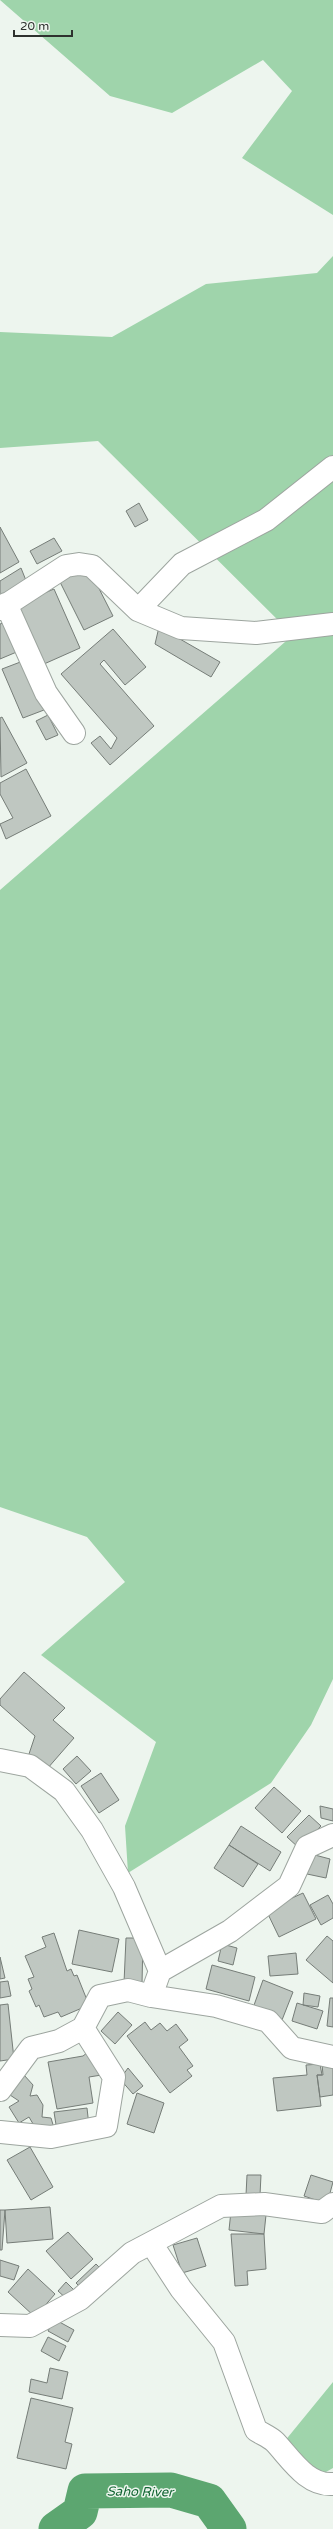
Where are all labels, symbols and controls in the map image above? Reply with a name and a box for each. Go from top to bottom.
scale bar [14,12,72,38]
text: 20 m [20,19,49,33]
water label: Saho River [107,2483,175,2501]

